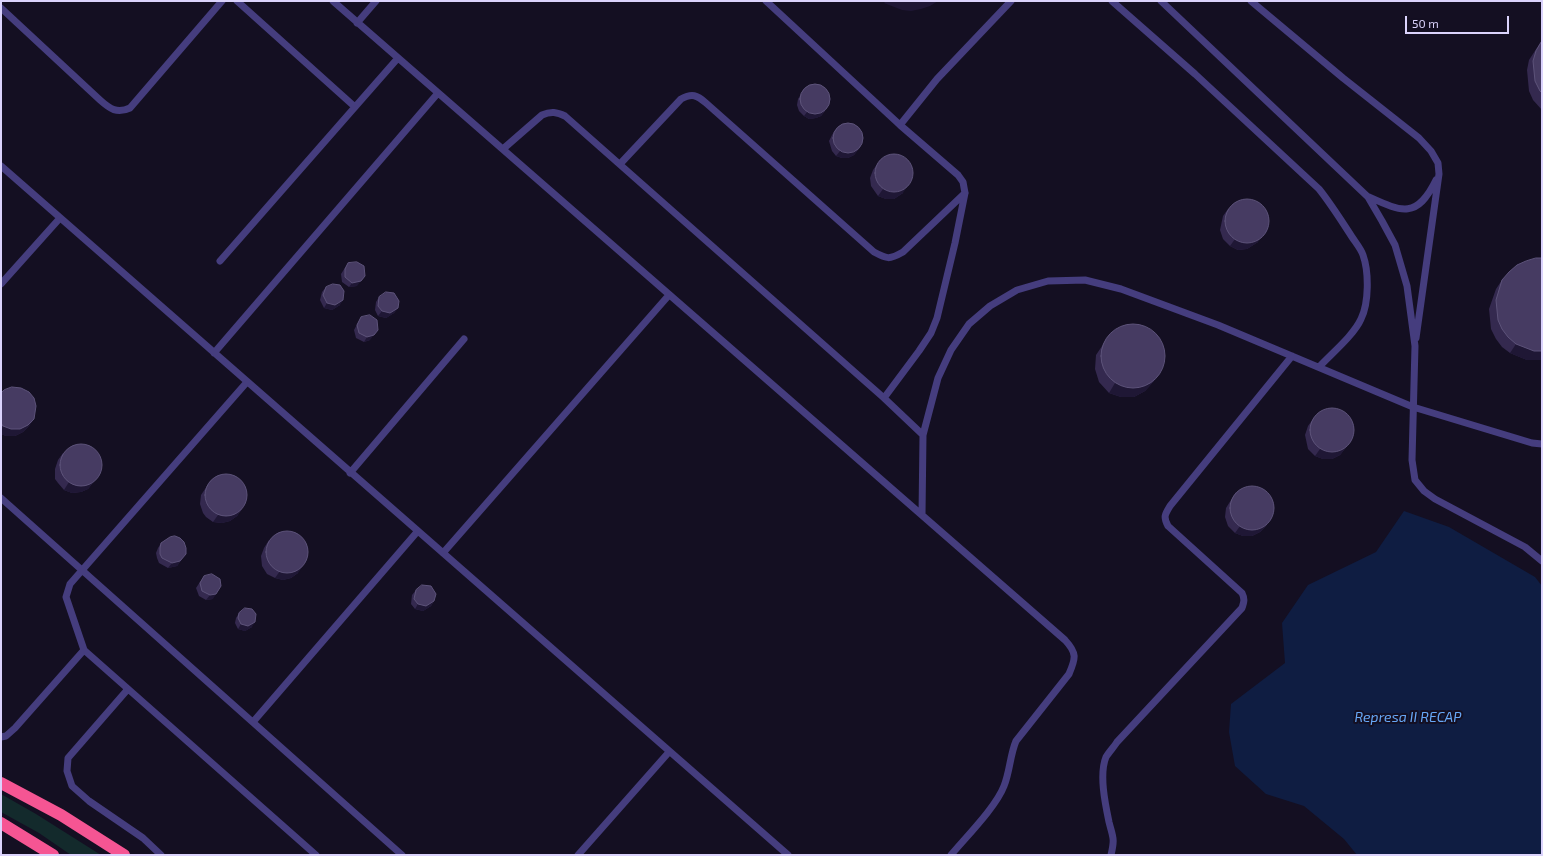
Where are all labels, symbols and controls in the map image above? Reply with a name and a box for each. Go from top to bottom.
scale bar [1407,8,1511,34]
text: 50 m [1412,16,1439,30]
water label: Represa II RECAP [1355,709,1461,725]

